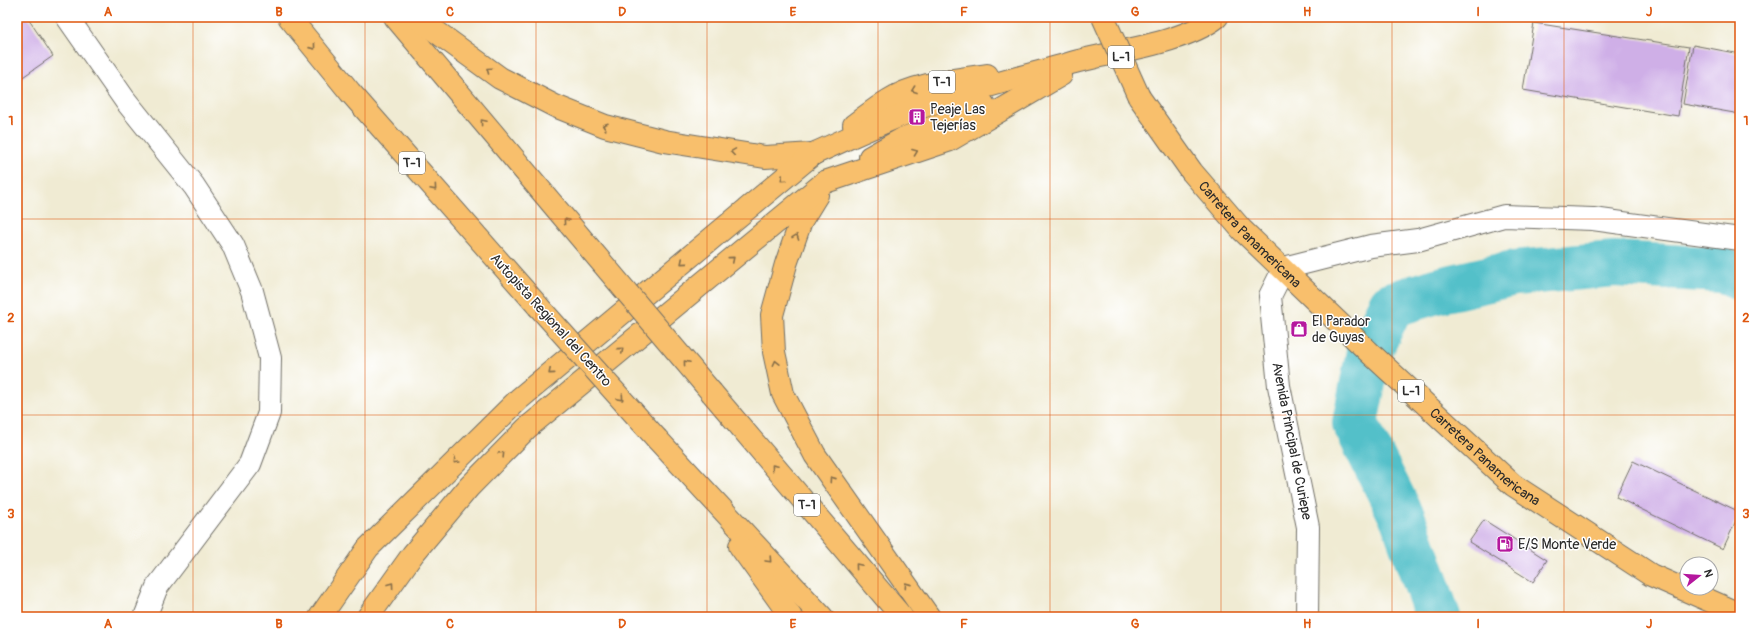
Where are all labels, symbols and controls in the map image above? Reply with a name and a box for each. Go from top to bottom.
text: A [104,4,113,20]
text: B [275,4,283,20]
text: C [446,4,454,20]
text: D [618,4,626,20]
text: E [790,4,797,20]
text: F [960,4,968,20]
text: G [1131,4,1140,20]
text: H [1303,4,1311,20]
text: I [1476,4,1480,20]
text: J [1646,4,1652,20]
one-way arrow [309,43,316,50]
road number: L-1 [1108,46,1134,68]
one-way arrow [486,67,493,74]
road number: T-1 [929,71,955,93]
one-way arrow [910,86,917,94]
place label: Peaje Las Tejerías [930,101,986,134]
building icon: Peaje Las Tejerías [907,107,927,127]
text: 1 [8,113,14,129]
text: 1 [1743,113,1749,129]
one-way arrow [480,119,487,126]
one-way arrow [602,122,609,130]
one-way arrow [729,148,736,157]
one-way arrow [911,149,918,157]
road number: T-1 [399,152,425,174]
one-way arrow [780,174,788,181]
street label: Carretera Panamericana [1195,178,1305,291]
one-way arrow [430,183,437,191]
one-way arrow [564,219,571,226]
one-way arrow [791,233,799,240]
street label: Autopista Regional del Centro [487,250,616,390]
one-way arrow [727,256,734,263]
one-way arrow [681,258,688,265]
text: 2 [7,310,15,326]
text: 2 [1742,310,1750,326]
place label: El Parador de Guyas [1312,313,1370,346]
shop icon: El Parador de Guyas [1289,319,1309,339]
one-way arrow [616,348,623,355]
one-way arrow [684,360,691,368]
one-way arrow [772,360,781,367]
street label: Avenida Principal de Curiepe [1268,361,1316,521]
one-way arrow [549,368,556,375]
road number: L-1 [1398,380,1424,402]
one-way arrow [616,393,623,401]
street label: Carretera Panamericana [1426,404,1544,509]
one-way arrow [497,451,504,459]
one-way arrow [453,456,461,464]
one-way arrow [772,464,779,471]
one-way arrow [830,476,837,483]
road number: T-1 [794,494,820,516]
text: 3 [7,506,15,522]
text: 3 [1742,506,1750,522]
fuel station icon: E/S Monte Verde [1495,534,1515,554]
place label: E/S Monte Verde [1518,536,1616,553]
one-way arrow [764,555,772,563]
north arrow [1679,556,1719,596]
one-way arrow [856,563,863,571]
text: N [1701,568,1716,579]
one-way arrow [386,582,394,589]
one-way arrow [904,582,912,589]
text: A [104,616,113,632]
text: B [275,616,283,632]
text: C [446,616,454,632]
text: D [618,616,626,632]
text: E [790,616,797,632]
text: F [960,616,968,632]
text: G [1131,616,1140,632]
text: H [1303,616,1311,632]
text: I [1476,616,1480,632]
text: J [1646,616,1652,632]

